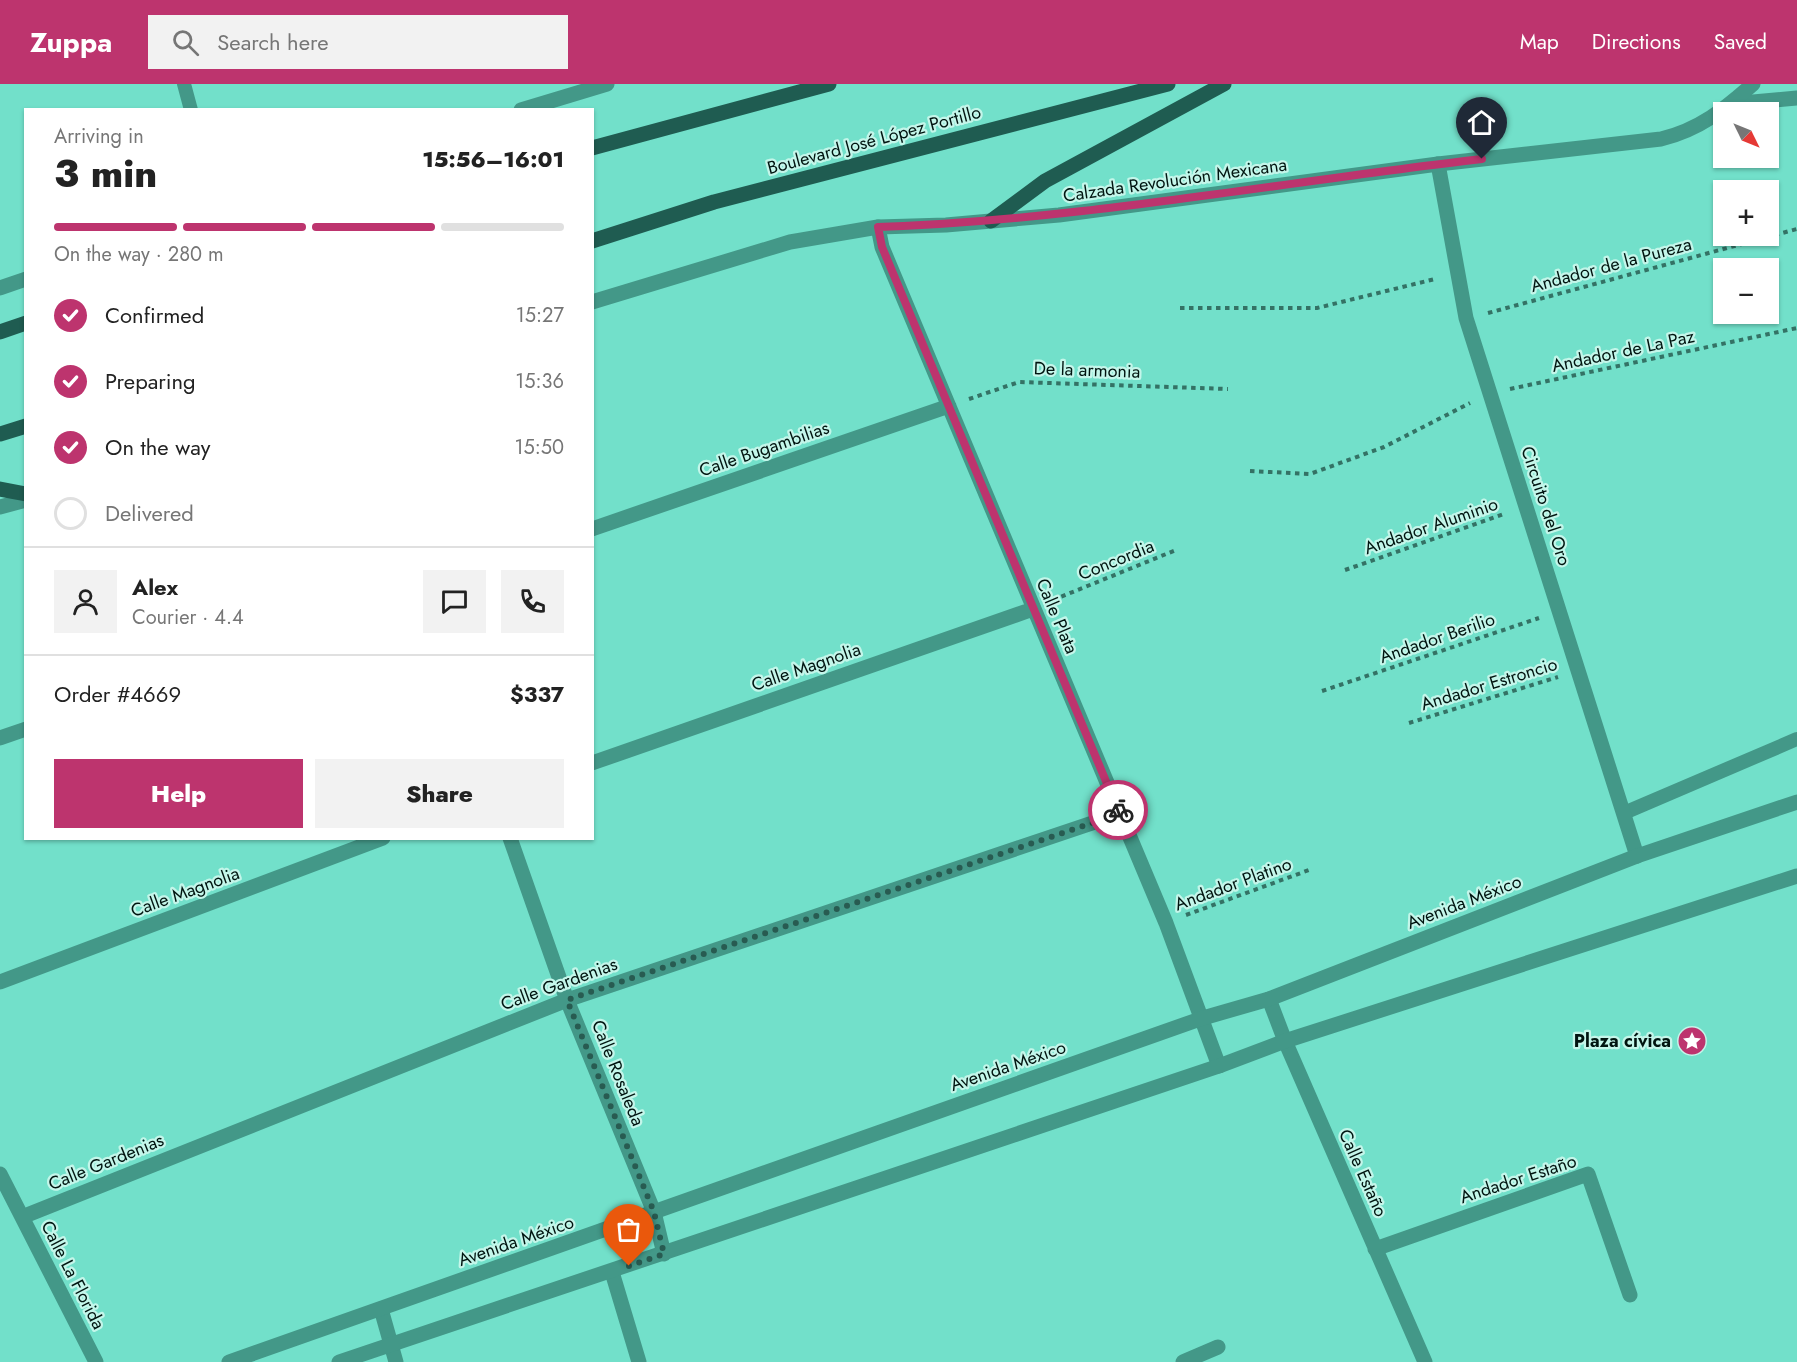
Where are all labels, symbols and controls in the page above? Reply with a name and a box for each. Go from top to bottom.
search box [148,15,568,69]
text: Zuppa [30,22,112,63]
icon: search [169,26,202,59]
text: Search here [217,26,329,58]
text: Map [1520,27,1559,57]
text: Directions [1592,27,1681,57]
text: Saved [1714,27,1767,57]
pin [1456,97,1507,159]
street label: Boulevard José López Portillo [764,99,984,181]
north arrow [1713,102,1779,168]
map controls [1713,102,1779,324]
icon: home [1465,106,1498,139]
text: Arriving in [54,122,144,151]
text: 15:56–16:01 [422,143,564,175]
text: 3 min [54,145,157,202]
street label: Calzada Revolución Mexicana [1061,151,1289,209]
button: + [1713,180,1779,246]
street label: Andador de la Pureza [1528,231,1694,299]
text: On the way · 280 m [54,240,224,269]
button: − [1713,258,1779,324]
icon: check [54,299,87,332]
text: Confirmed [105,299,204,331]
text: 15:27 [516,301,564,330]
street label: Andador de La Paz [1549,323,1697,379]
street label: De la armonia [1033,355,1141,385]
icon: check [54,365,87,398]
text: Preparing [105,365,196,397]
text: 15:36 [515,367,564,396]
street label: Calle Bugambilias [695,415,833,483]
icon: check [54,431,87,464]
text: On the way [105,431,210,463]
text: 15:50 [514,433,564,462]
street label: Circuito del Oro [1514,443,1578,569]
street label: Andador Aluminio [1361,491,1502,561]
text: Delivered [105,497,194,529]
street label: Concordia [1074,533,1158,587]
button: person [54,570,117,633]
button: chat [423,570,486,633]
button: phone [501,570,564,633]
text: Alex [132,571,178,603]
street label: Calle Plata [1029,574,1085,658]
text: Courier · 4.4 [132,603,244,632]
street label: Andador Berilio [1376,606,1498,670]
street label: Calle Magnolia [748,636,864,698]
street label: Andador Estroncio [1417,651,1561,717]
text: Order #4669 [54,678,181,710]
text: $337 [510,678,564,710]
button: Help [54,759,303,828]
button: Share [315,759,564,828]
courier [1088,780,1148,840]
icon: bike [1102,794,1135,827]
street label: Andador Platino [1171,851,1295,917]
street label: Calle Magnolia [127,860,243,924]
street label: Avenida México [1403,868,1525,936]
street label: Calle Gardenias [497,951,621,1017]
street label: Calle Rosaleda [585,1016,651,1130]
place icon: Plaza cívica [1676,1025,1708,1057]
place label: Plaza cívica [1574,1028,1671,1054]
street label: Avenida México [947,1034,1070,1098]
street label: Calle Estaño [1332,1125,1394,1221]
street label: Calle Gardenias [44,1127,168,1197]
street label: Andador Estaño [1456,1148,1580,1210]
pin [603,1204,654,1266]
street label: Avenida México [455,1209,578,1273]
icon: bag [612,1213,645,1246]
street label: Calle La Florida [34,1216,112,1334]

